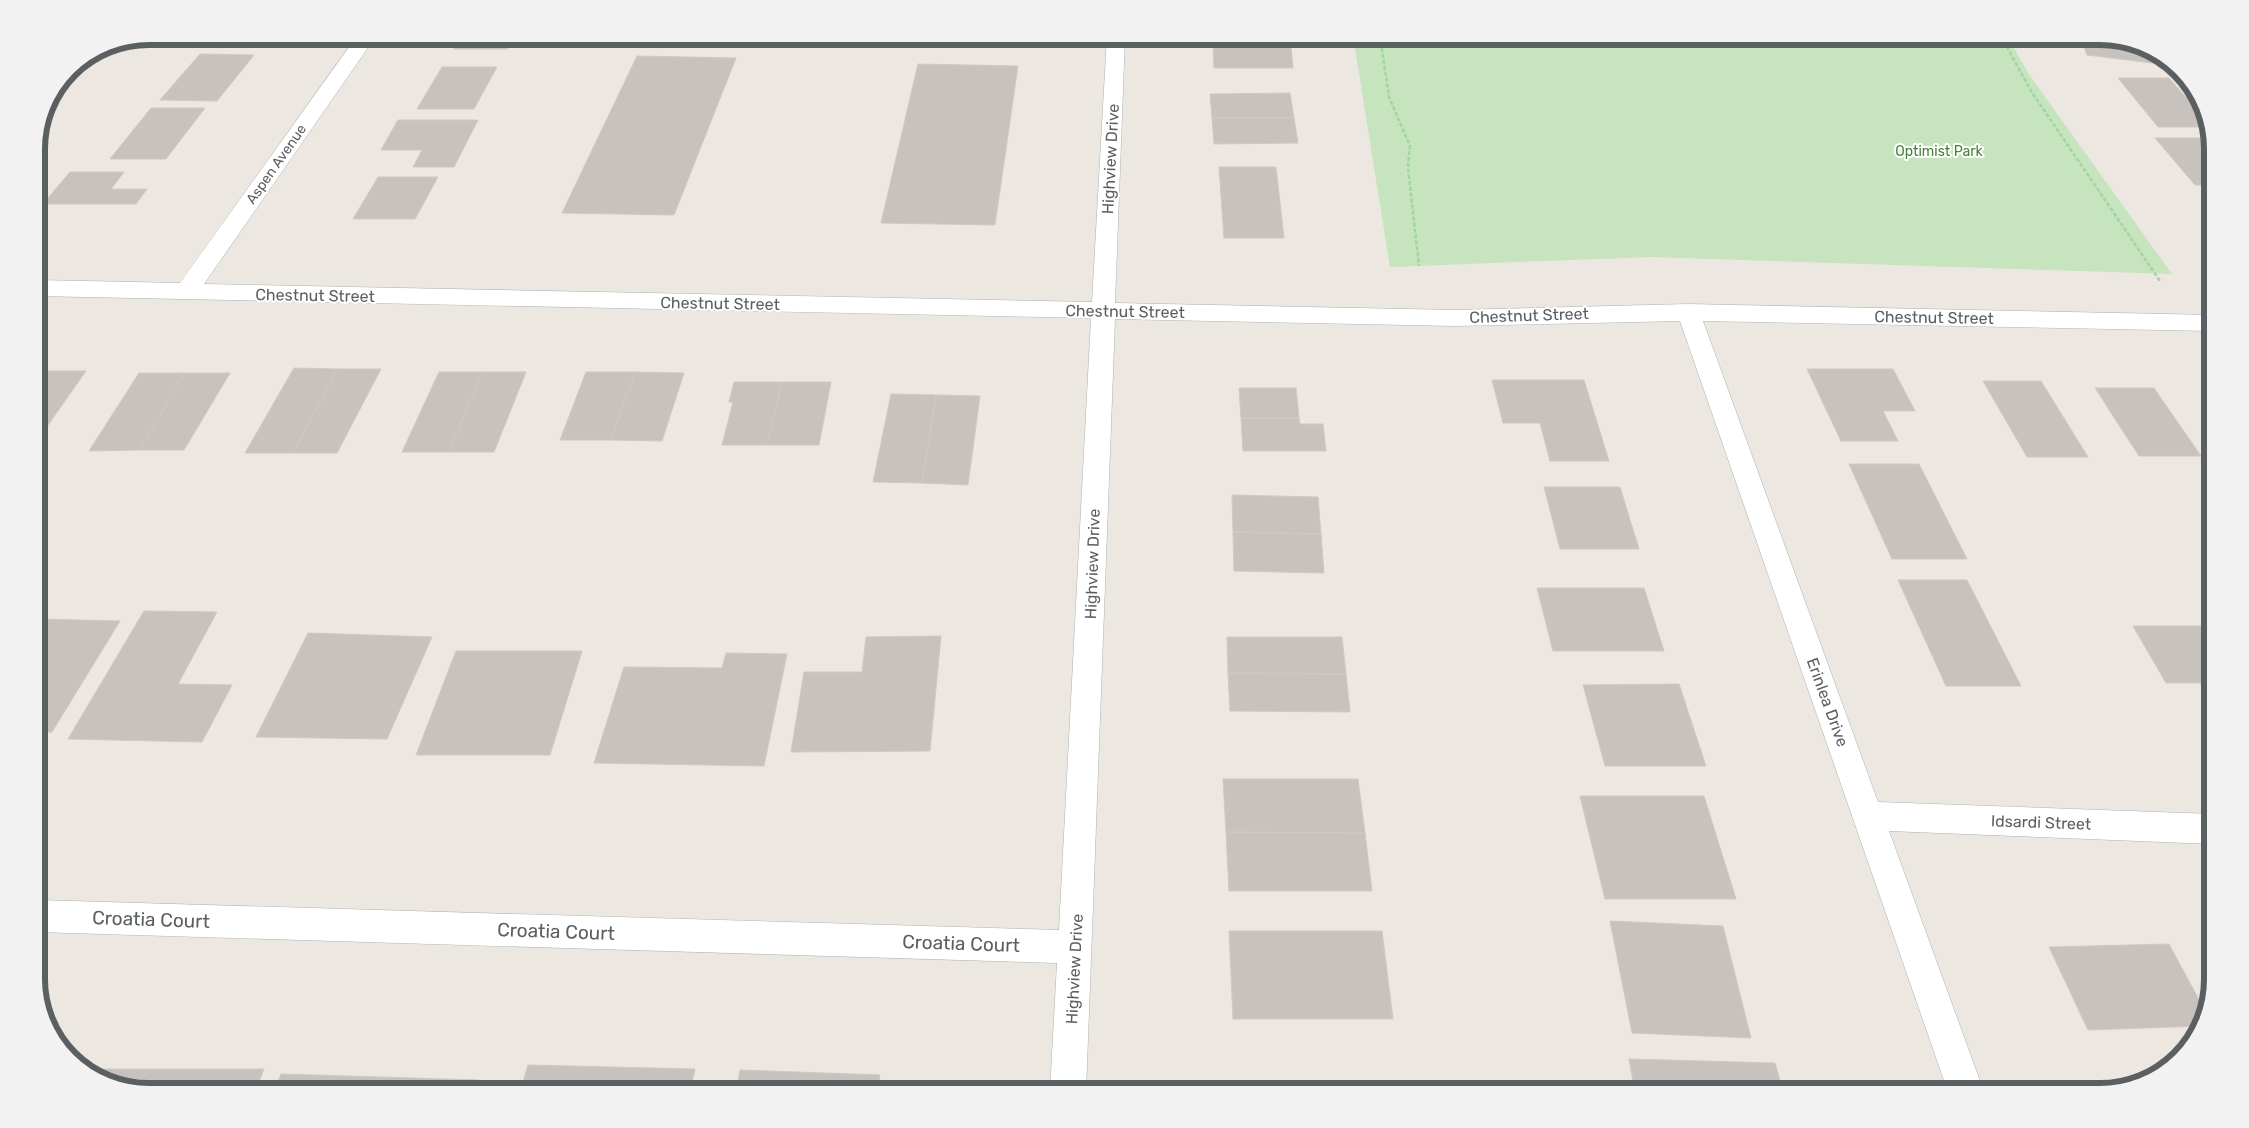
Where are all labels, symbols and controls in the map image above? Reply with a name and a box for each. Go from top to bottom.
street label: Highview Drive [1098,103,1123,215]
street label: Aspen Avenue [243,121,310,207]
park label: Optimist Park [1895,143,1984,160]
street label: Chestnut Street [255,285,375,306]
street label: Chestnut Street [660,293,780,314]
street label: Chestnut Street [1065,301,1185,322]
street label: Chestnut Street [1469,304,1589,327]
street label: Chestnut Street [1874,307,1994,328]
street label: Highview Drive [1081,508,1104,620]
street label: Erinlea Drive [1803,655,1852,749]
street label: Idsardi Street [1991,811,2091,834]
street label: Croatia Court [92,906,211,933]
street label: Highview Drive [1062,913,1087,1025]
street label: Croatia Court [497,918,616,945]
street label: Croatia Court [902,930,1021,957]

